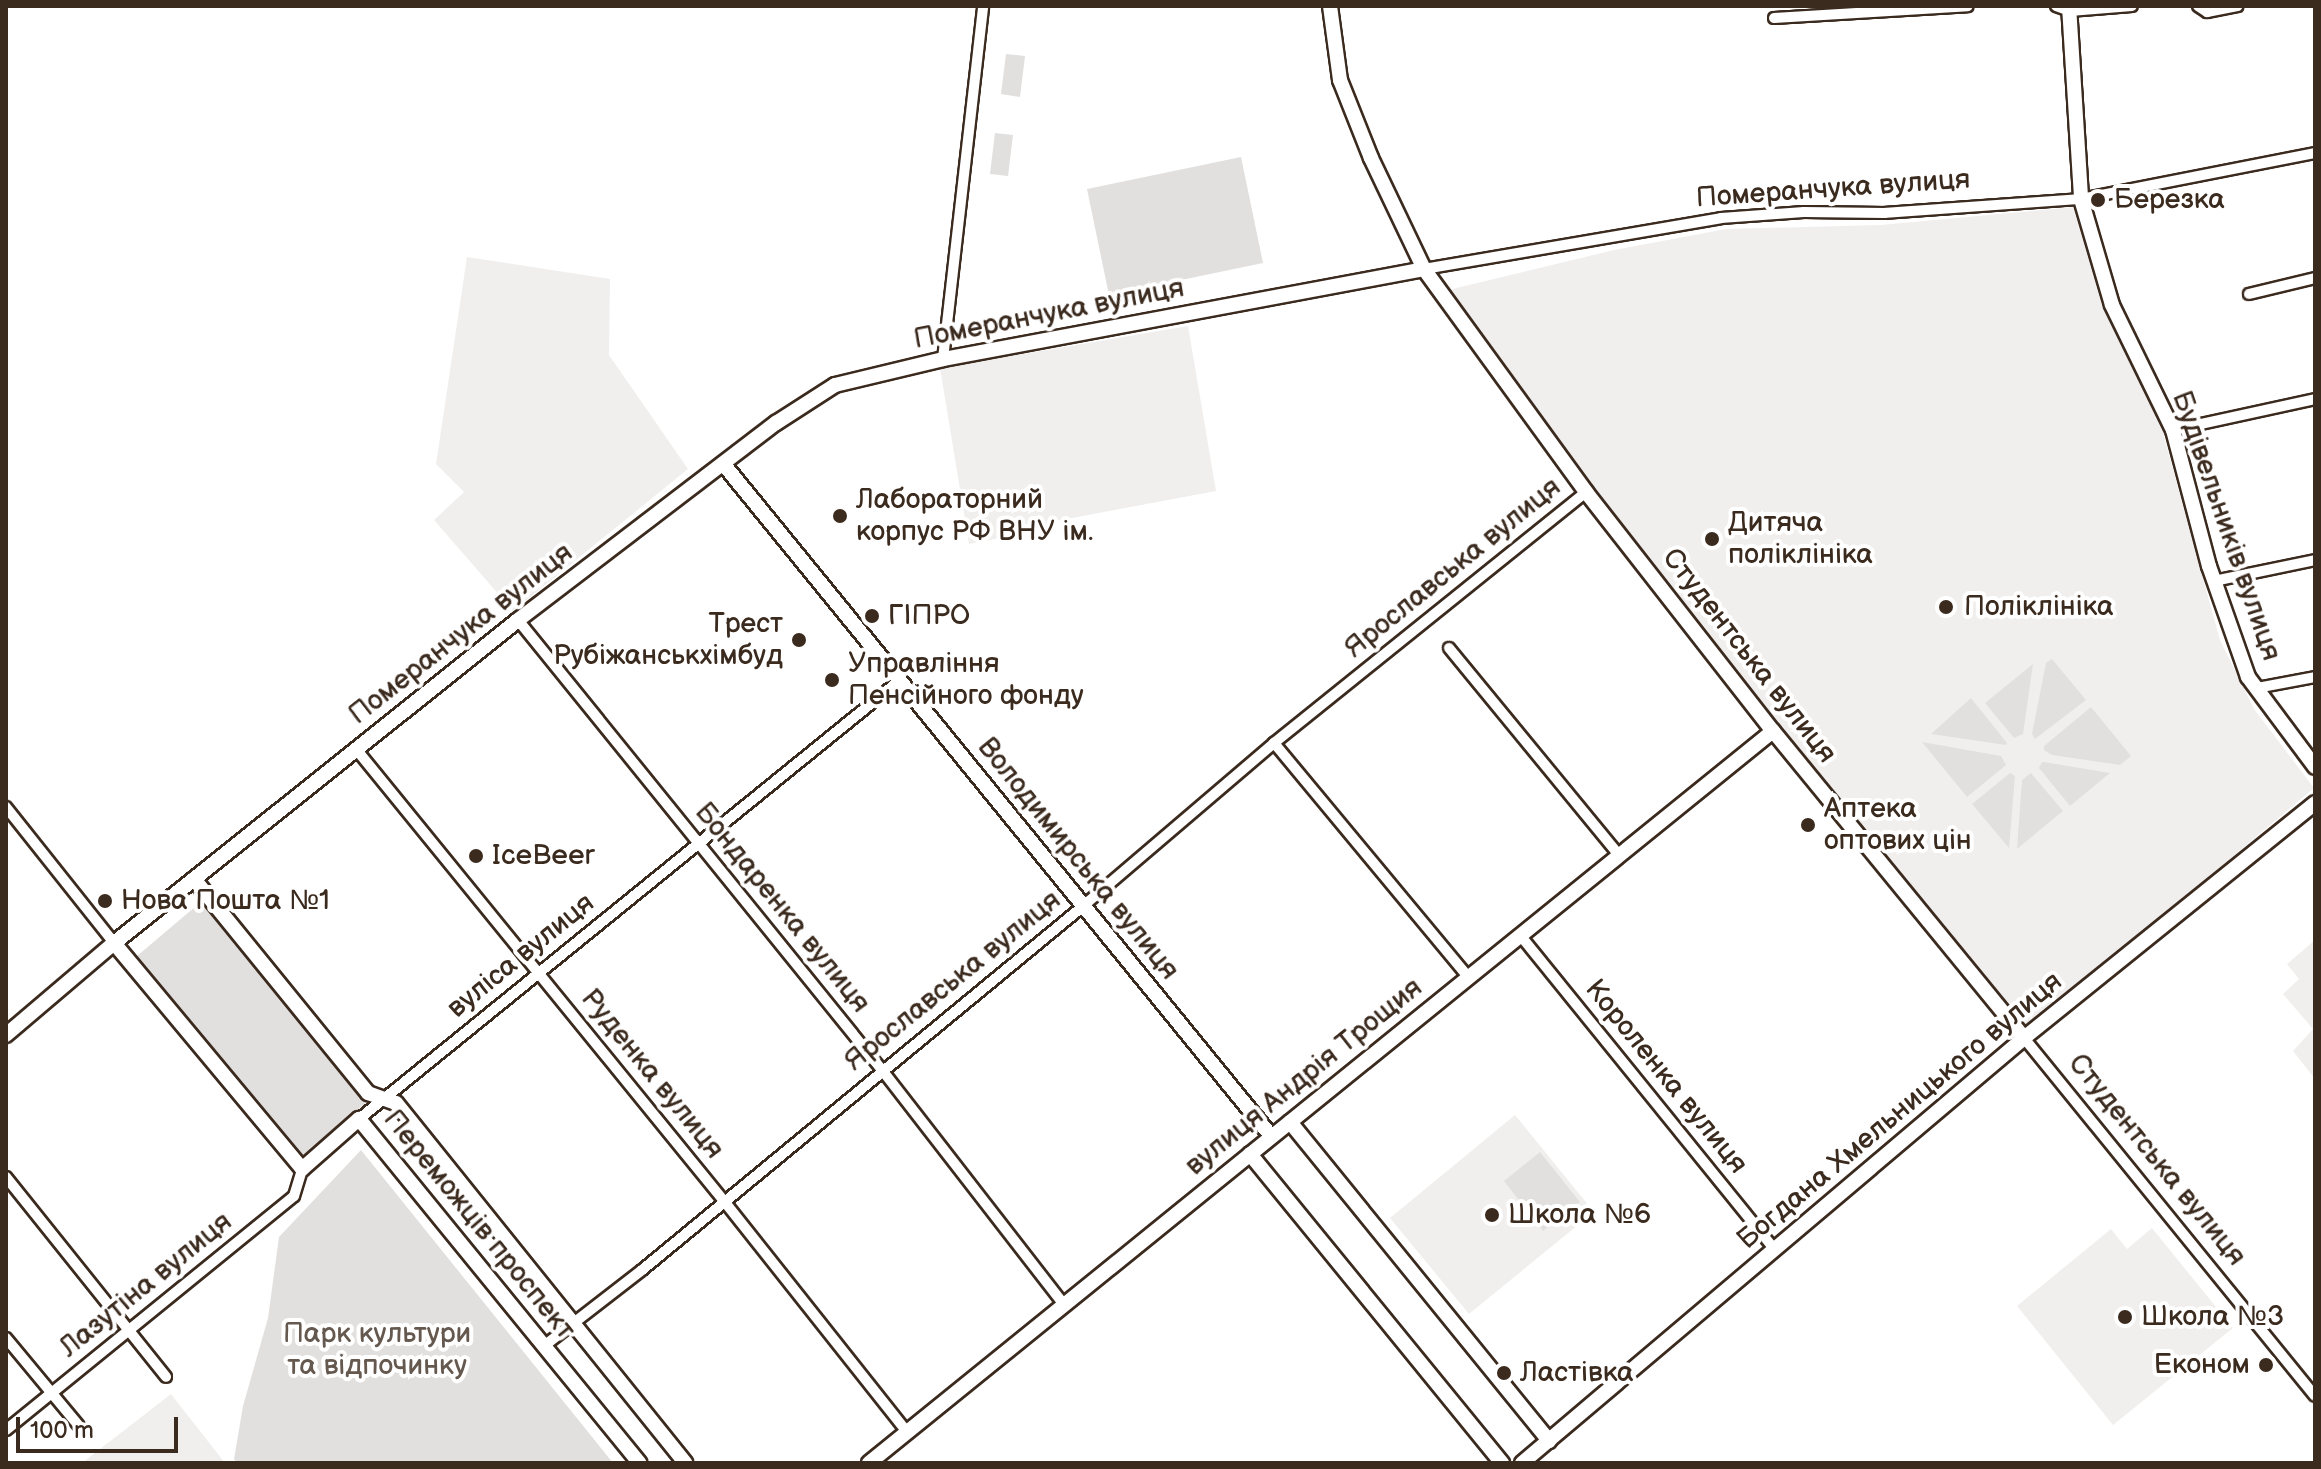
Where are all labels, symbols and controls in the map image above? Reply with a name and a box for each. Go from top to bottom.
street label: Померанчука вулиця [1695,163,1971,215]
place label: Березка [2114,183,2225,217]
marker: Березка [2089,191,2107,209]
street label: Померанчука вулиця [911,271,1187,357]
street label: Будівельників вулиця [2164,387,2288,665]
street label: Ярославська вулиця [1338,471,1568,665]
place label: Лабораторний корпус РФ ВНУ ім. [856,483,1093,549]
place label: Дитяча поліклініка [1728,506,1873,572]
marker: Лабораторний корпус РФ ВНУ ім. [831,507,849,525]
marker: Дитяча поліклініка [1703,530,1721,548]
street label: Померанчука вулиця [342,536,580,732]
street label: Студентська вулиця [1655,542,1843,770]
place label: Поліклініка [1964,590,2113,624]
marker: Поліклініка [1935,596,1957,618]
place label: ГІПРО [888,599,970,633]
place label: Трест Рубіжанськхімбуд [553,607,783,673]
marker: ГІПРО [863,607,881,625]
marker: Трест Рубіжанськхімбуд [790,631,808,649]
place label: Управління Пенсійного фонду [848,647,1084,713]
marker: Управління Пенсійного фонду [823,671,841,689]
street label: Володимирська вулиця [970,731,1186,987]
place label: Аптека оптових цін [1824,792,1972,858]
street label: Бондаренка вулиця [687,796,877,1020]
marker: Аптека оптових цін [1799,816,1817,834]
place label: IceBeer [492,839,595,873]
marker: IceBeer [467,847,485,865]
place label: Нова Пошта №1 [121,884,330,918]
street label: Ярославська вулиця [838,884,1068,1078]
street label: вуліса вулиця [441,887,601,1025]
marker: Нова Пошта №1 [96,892,114,910]
street label: Богдана Хмельницького вулиця [1731,965,2069,1257]
street label: вулиця Андрія Трощия [1179,971,1429,1183]
street label: Короленка вулиця [1577,973,1755,1181]
street label: Руденка вулиця [573,982,731,1166]
street label: Студентська вулиця [2061,1047,2253,1273]
street label: Переможців проспект [376,1103,582,1347]
place label: Школа №6 [1508,1198,1651,1232]
street label: Лазутіна вулиця [53,1205,239,1365]
marker: Школа №6 [1483,1206,1501,1224]
place label: Школа №3 [2141,1300,2284,1334]
marker: Школа №3 [2116,1308,2134,1326]
park label: Парк культури та відпочинку [283,1317,471,1383]
place label: Економ [2154,1348,2250,1382]
place label: Ластівка [1520,1356,1634,1390]
marker: Економ [2257,1356,2275,1374]
marker: Ластівка [1495,1364,1513,1382]
scale bar [20,1401,182,1451]
text: 100 m [30,1416,94,1445]

